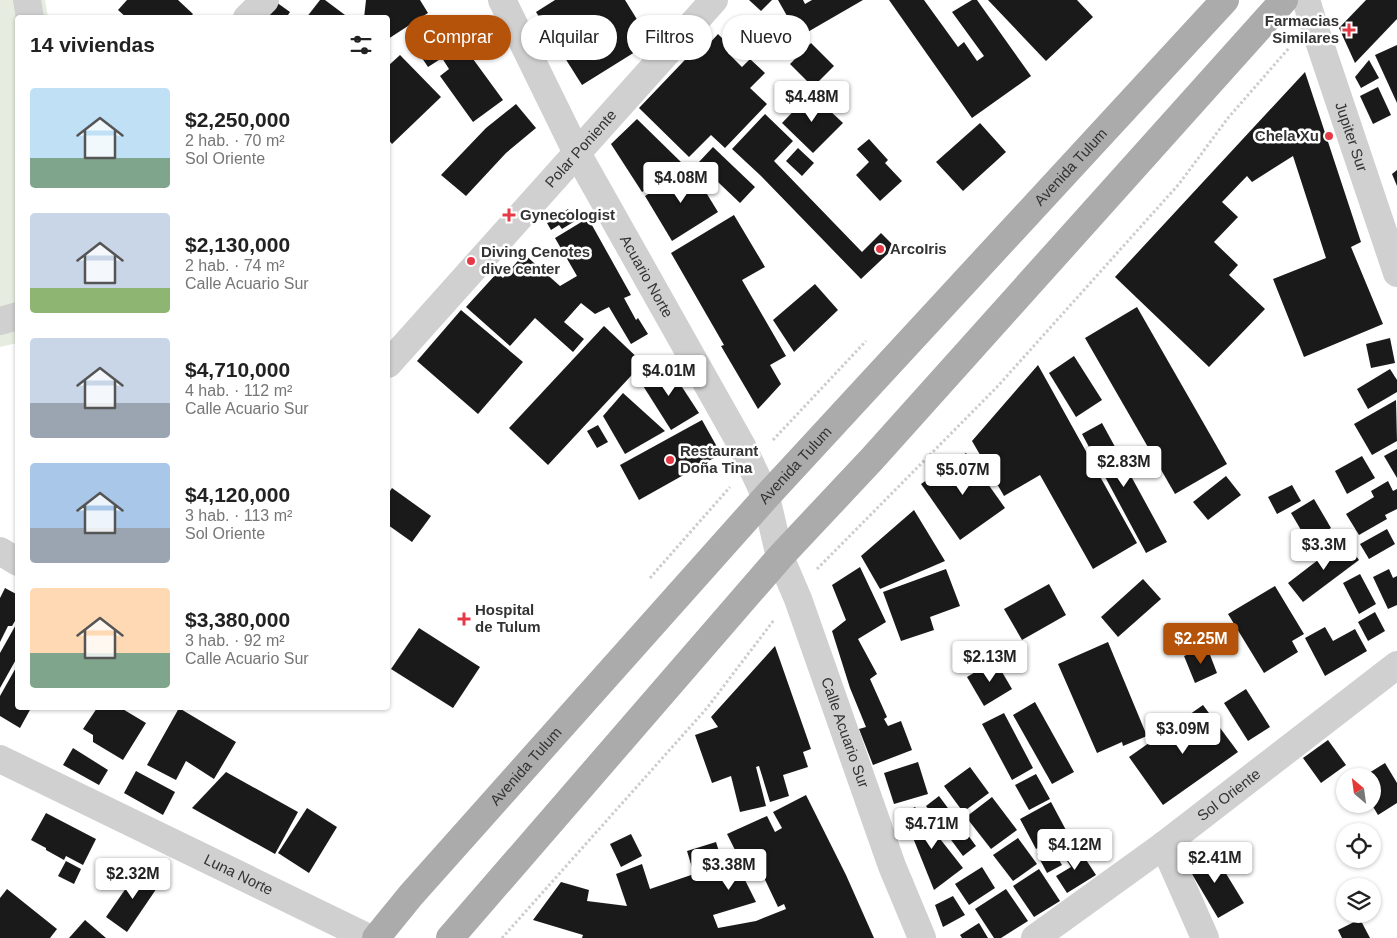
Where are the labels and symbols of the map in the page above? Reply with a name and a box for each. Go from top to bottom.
place label: Farmacias Similares [1265,12,1339,46]
marker: Farmacias Similares [1343,24,1355,36]
pin: $4.48M [771,80,853,123]
street label: Jupiter Sur [1332,99,1371,174]
street label: Polar Poniente [541,106,620,191]
street label: Avenida Tulum [1031,125,1110,209]
place label: Chela Xu [1255,127,1319,144]
marker: Chela Xu [1323,130,1335,142]
pin: $4.08M [640,162,722,204]
place label: Gynecologist [520,206,615,223]
marker: Gynecologist [502,208,516,222]
street label: Acuario Norte [617,232,677,320]
place label: ArcoIris [890,240,947,257]
place label: Diving Cenotes dive center [481,243,590,277]
marker: ArcoIris [874,243,886,255]
marker: Diving Cenotes dive center [465,255,477,267]
pin: $4.01M [628,354,710,397]
street label: Avenida Tulum [755,423,835,507]
place label: Restaurant Doña Tina [680,442,758,476]
pin: $2.83M [1083,446,1165,488]
marker: Restaurant Doña Tina [664,454,676,466]
pin: $5.07M [922,454,1004,496]
pin: $3.3M [1289,528,1359,571]
place label: Hospital de Tulum [475,601,541,635]
marker: Hospital de Tulum [457,612,471,626]
pin: $2.25M [1160,622,1242,665]
pin: $2.13M [949,640,1031,683]
street label: Calle Acuario Sur [818,675,873,790]
pin: $3.09M [1142,712,1224,755]
street label: Avenida Tulum [486,723,565,808]
street label: Sol Oriente [1194,765,1263,824]
north arrow [1336,768,1381,812]
pin: $4.71M [891,808,973,850]
pin: $4.12M [1034,828,1116,871]
pin: $2.41M [1174,842,1256,884]
pin: $3.38M [688,848,770,891]
street label: Luna Norte [202,850,276,898]
pin: $2.32M [92,858,174,900]

